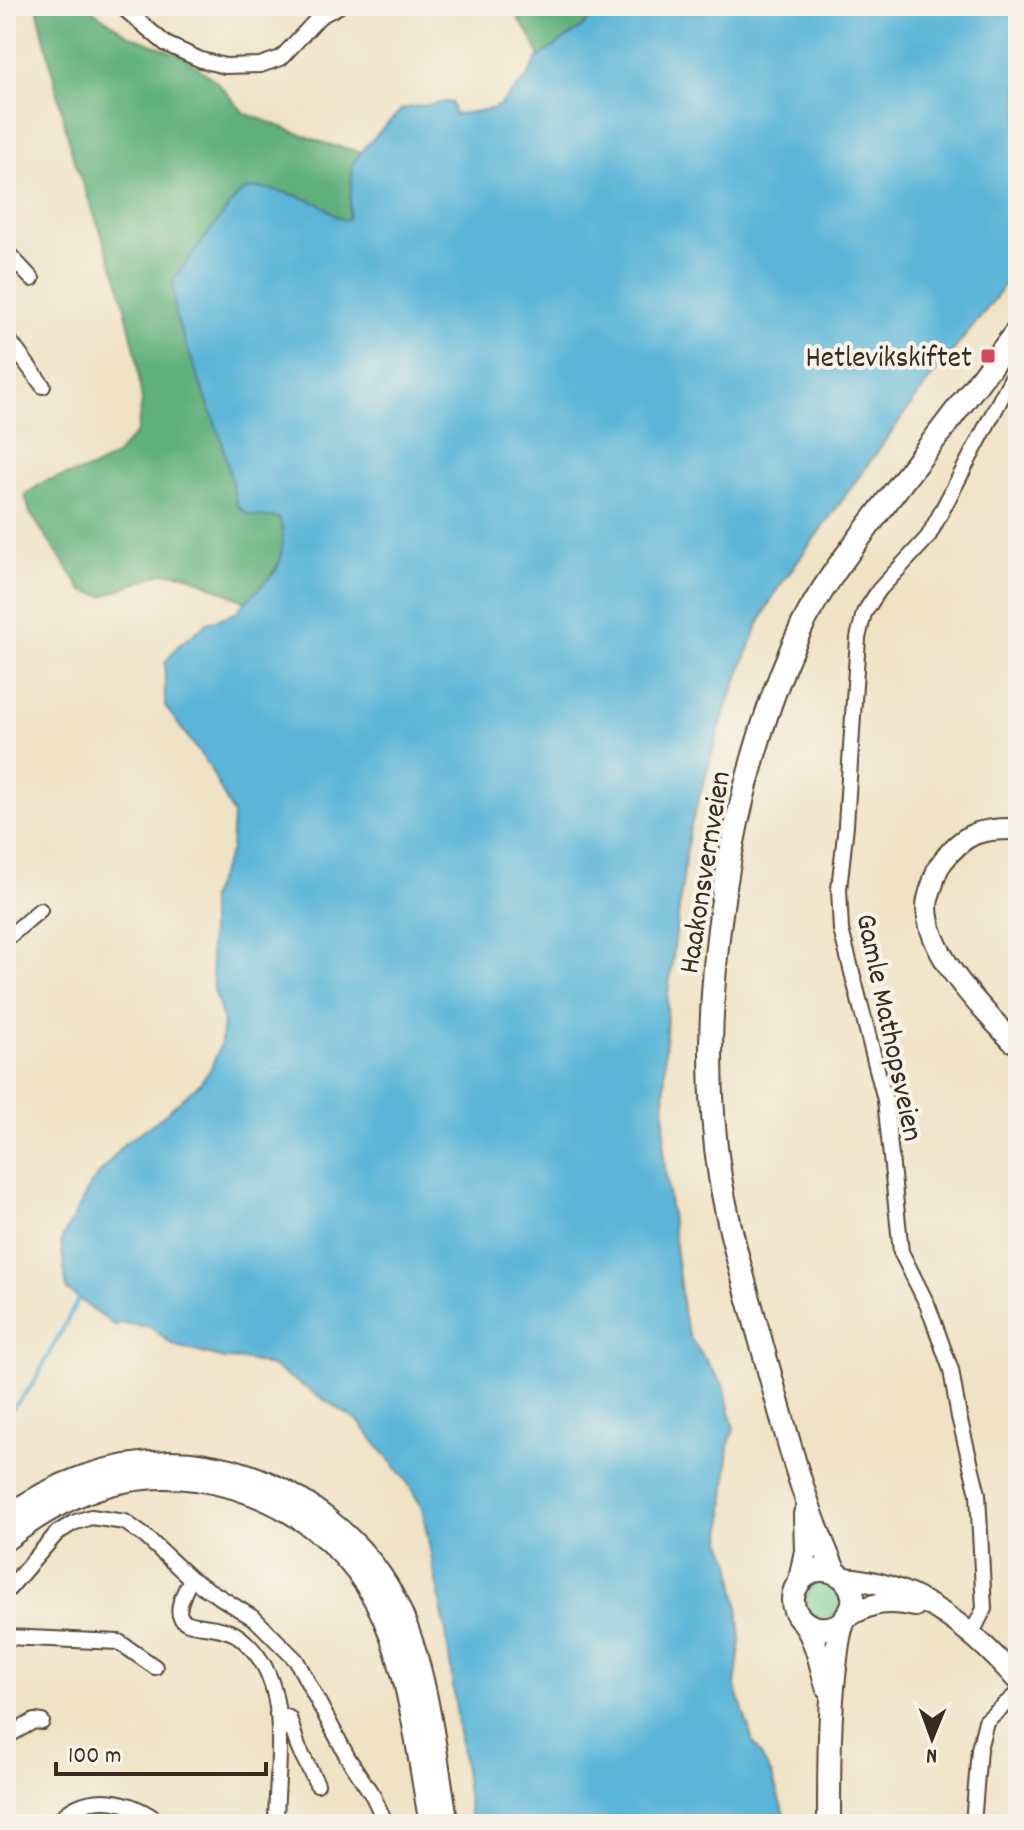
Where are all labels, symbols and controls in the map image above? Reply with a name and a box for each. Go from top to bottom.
place label: Hetlevikskiftet [805,339,972,382]
marker: Hetlevikskiftet [979,347,997,365]
street label: Haakonsvernveien [670,768,745,977]
street label: Gamle Mathopsveien [841,910,932,1146]
north arrow [892,1698,972,1778]
scale bar [56,1726,266,1776]
text: N [926,1739,937,1770]
text: 100 m [68,1740,121,1774]

